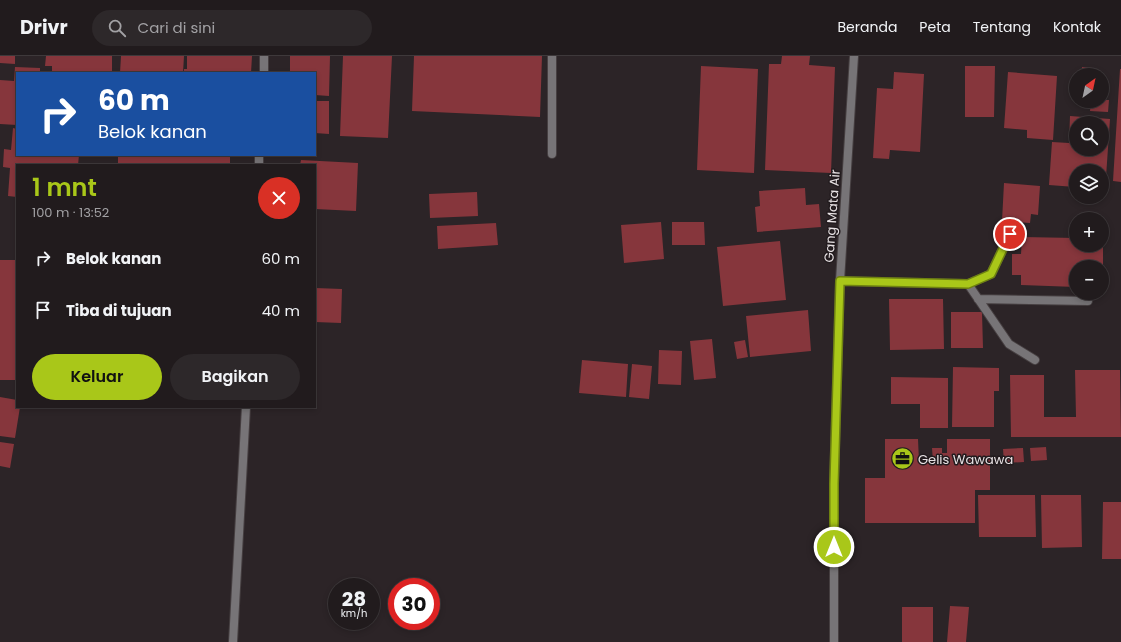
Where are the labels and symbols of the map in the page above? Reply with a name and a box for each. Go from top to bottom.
north arrow [1069,68,1109,108]
street label: Gang Mata Air [819,169,845,263]
pin [993,217,1027,251]
office icon: Gelis Wawawa [889,446,915,472]
place label: Gelis Wawawa [918,450,1013,469]
position arrow [813,526,855,568]
speed limit sign: 30 [388,578,440,630]

